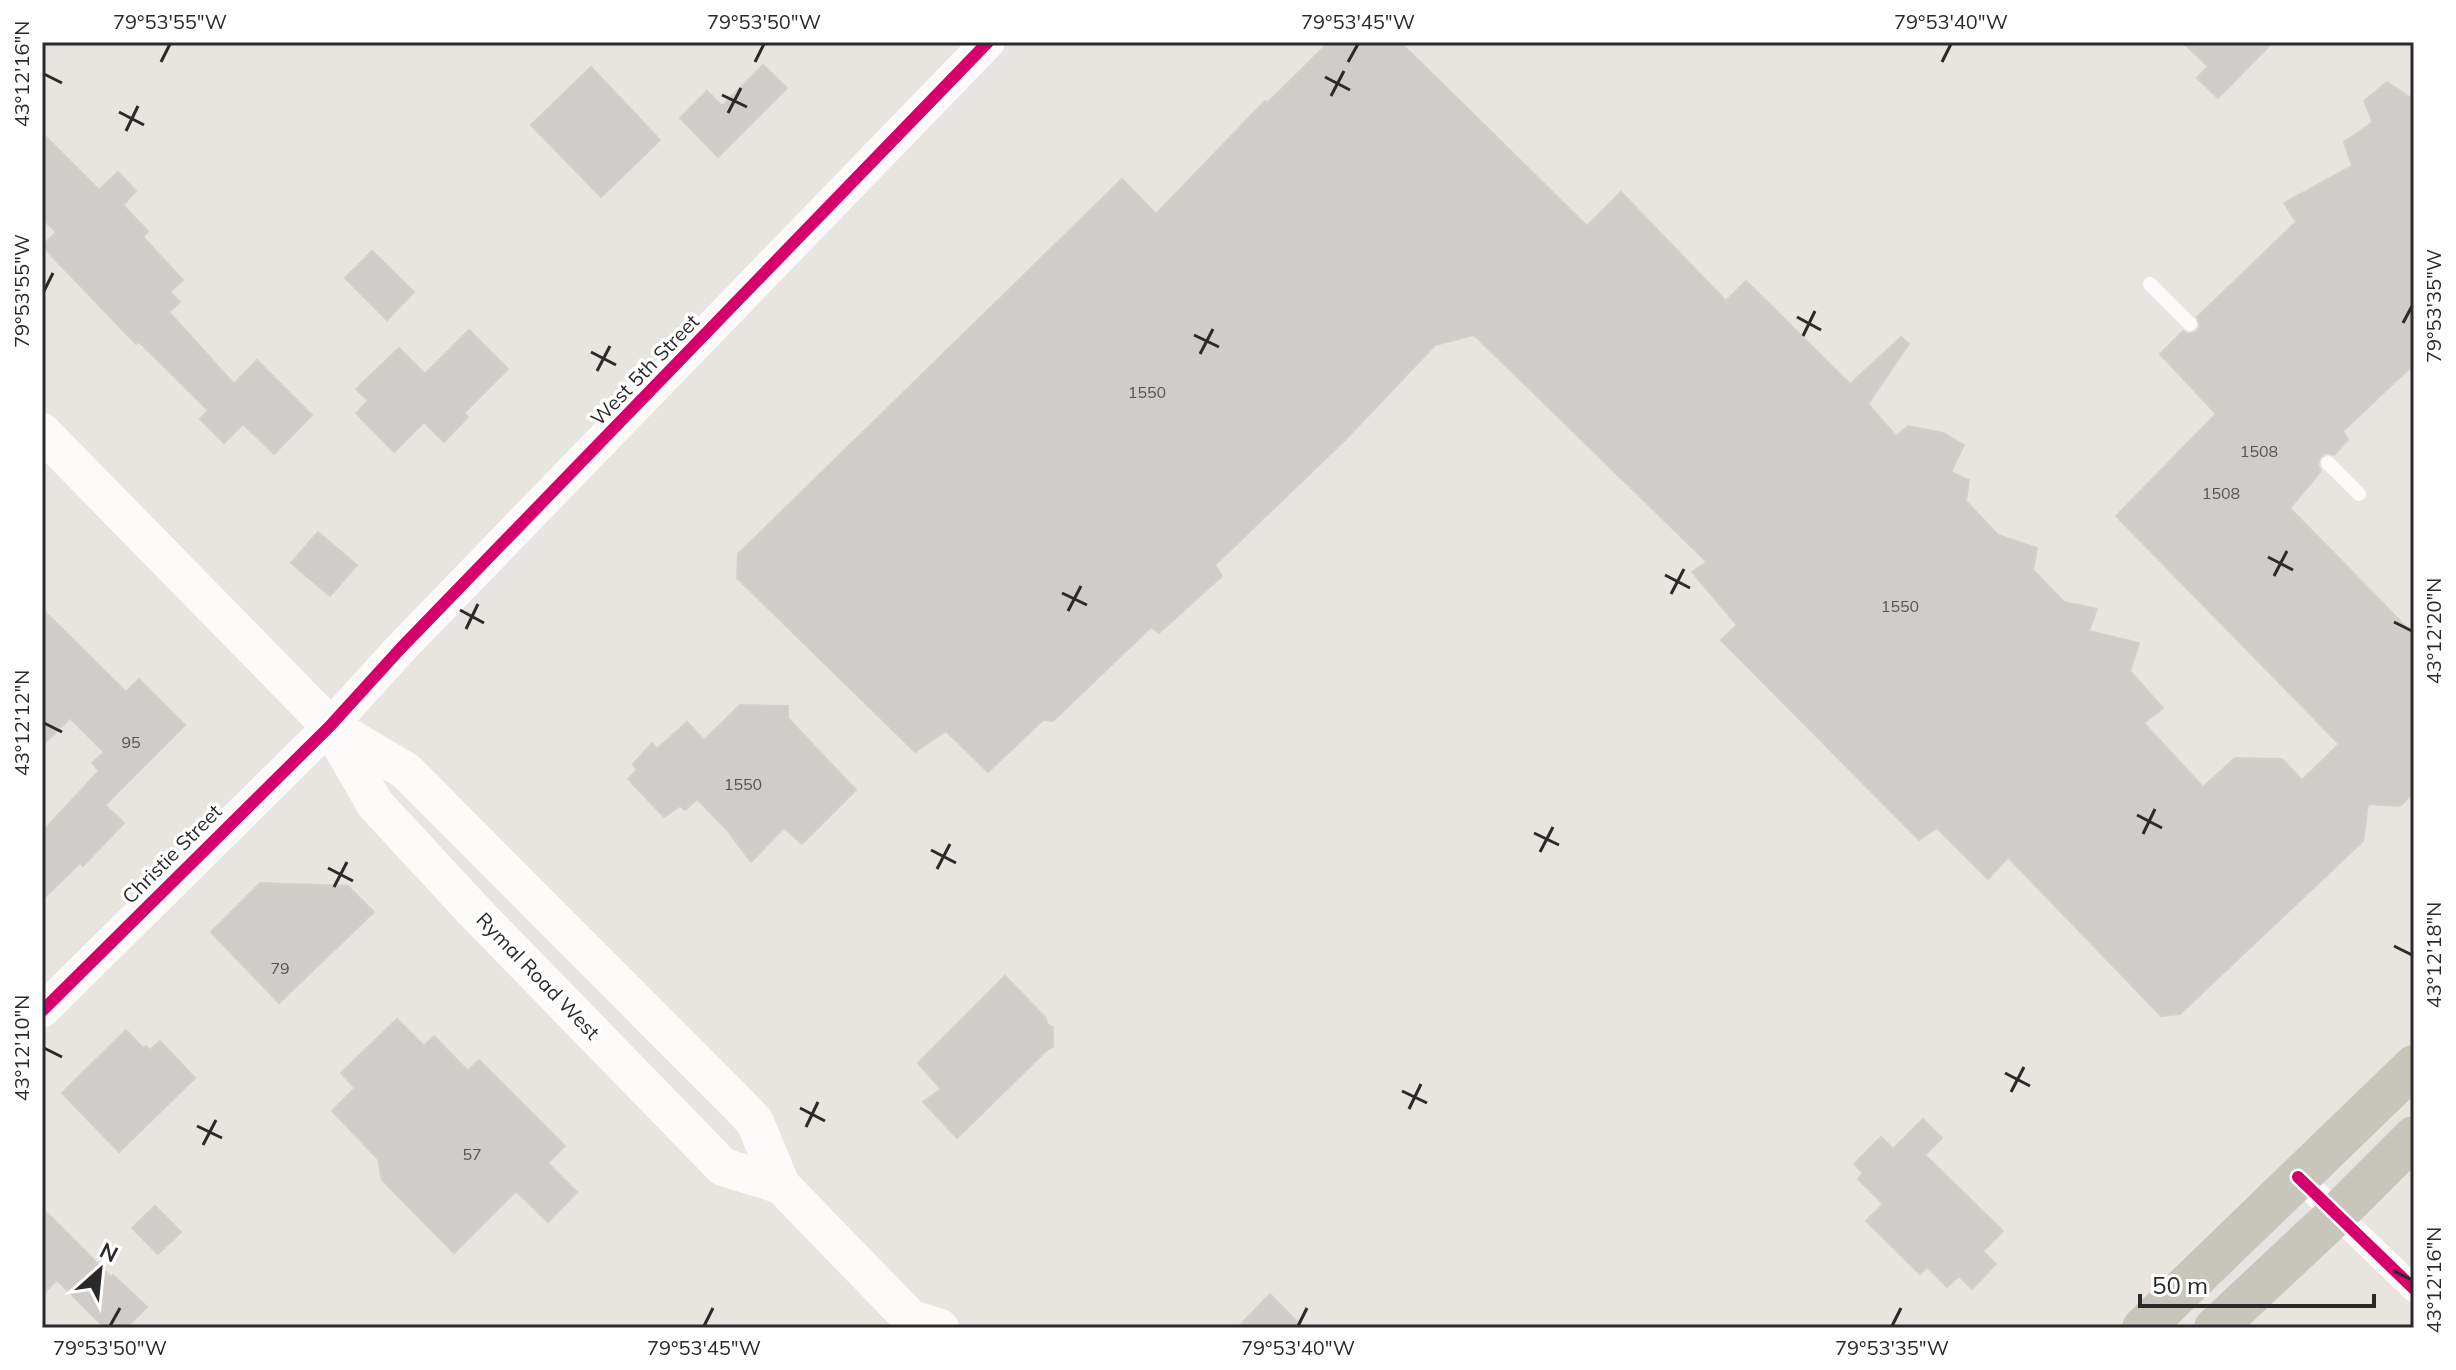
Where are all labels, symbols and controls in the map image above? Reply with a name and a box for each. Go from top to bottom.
text: 79°53'55"W [113,9,227,34]
text: 79°53'50"W [707,9,821,34]
text: 79°53'45"W [1301,9,1415,34]
text: 79°53'40"W [1894,9,2008,34]
text: 43°12'16"N [9,21,34,127]
text: 79°53'55"W [9,234,34,348]
text: 79°53'35"W [2421,249,2446,363]
street label: West 5th Street [585,309,704,431]
house number: 1550 [1128,382,1166,402]
house number: 1508 [2240,441,2278,461]
house number: 1508 [2202,483,2240,503]
text: 43°12'20"N [2421,578,2446,684]
house number: 1550 [1881,596,1919,616]
text: 43°12'12"N [9,670,34,776]
house number: 95 [121,732,141,752]
house number: 1550 [724,774,762,794]
street label: Christie Street [117,799,227,909]
text: 43°12'18"N [2421,902,2446,1008]
street label: Rymal Road West [471,907,605,1044]
house number: 79 [270,958,290,978]
text: 43°12'10"N [9,995,34,1101]
house number: 57 [462,1144,482,1164]
text: 43°12'16"N [2421,1227,2446,1333]
north arrow [60,1230,140,1310]
text: N [95,1236,123,1268]
scale bar [2140,1258,2374,1308]
text: 50 m [2152,1270,2208,1300]
text: 79°53'50"W [53,1335,167,1360]
text: 79°53'45"W [647,1335,761,1360]
text: 79°53'40"W [1241,1335,1355,1360]
text: 79°53'35"W [1835,1335,1949,1360]

